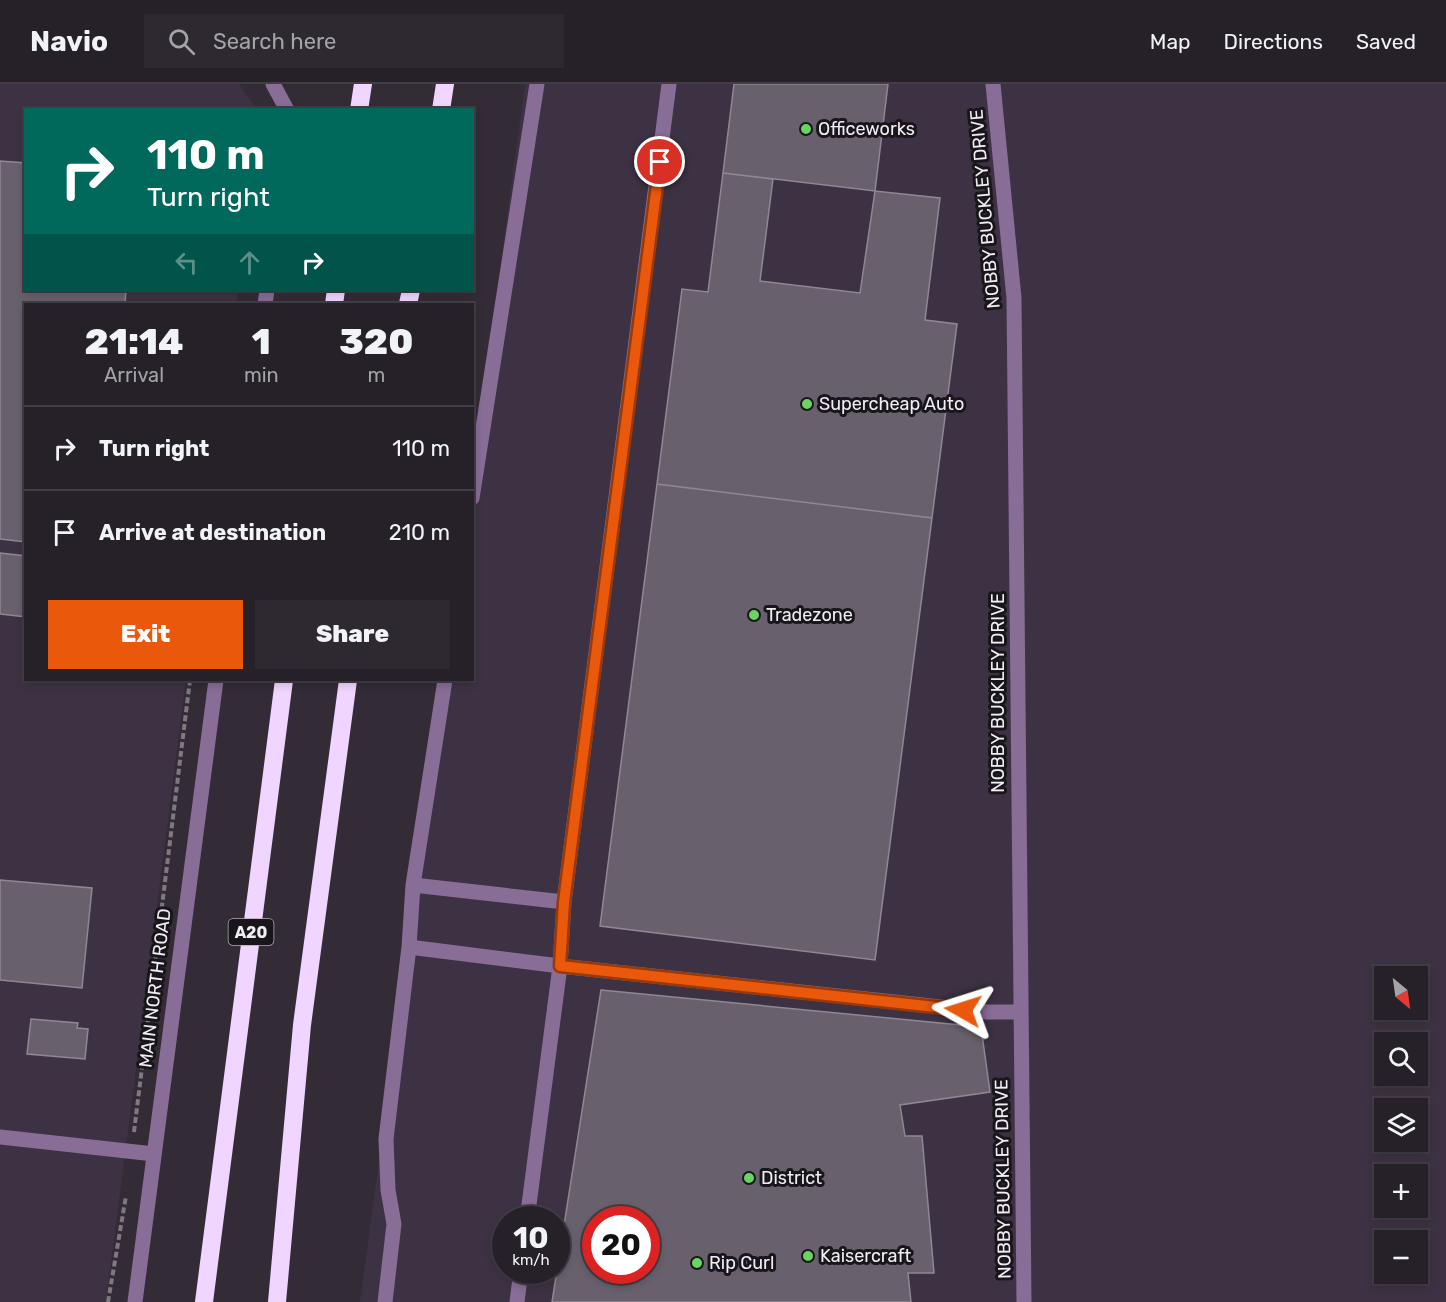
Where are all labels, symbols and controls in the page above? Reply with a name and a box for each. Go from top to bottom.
search box [144,14,564,68]
text: Navio [30,25,108,58]
icon: search [165,25,198,58]
text: Search here [213,28,336,55]
text: Map [1150,29,1191,54]
text: Directions [1224,29,1323,54]
text: Saved [1356,29,1416,54]
street label: NOBBY BUCKLEY DRIVE [965,109,1005,309]
place label: Officeworks [818,118,915,140]
marker: Officeworks [799,122,813,136]
text: 110 m [147,130,265,180]
icon: right [48,132,126,210]
pin [634,136,685,187]
icon: arrive [643,145,676,178]
text: Turn right [147,181,270,213]
icon: left [170,246,203,279]
icon: ahead [233,246,266,279]
icon: right [296,246,329,279]
text: 21:14 [85,320,183,363]
text: 1 [252,320,271,363]
text: 320 [339,320,413,363]
text: Arrival [104,363,164,387]
text: min [244,363,279,387]
text: m [367,363,385,387]
place label: Supercheap Auto [819,393,964,415]
marker: Supercheap Auto [800,397,814,411]
icon: right [48,432,81,465]
text: Turn right [99,435,209,462]
text: 110 m [392,435,450,462]
icon: arrive [48,516,81,549]
text: Arrive at destination [99,519,326,546]
text: 210 m [389,519,450,546]
street label: NOBBY BUCKLEY DRIVE [987,593,1009,793]
button: Exit [48,600,243,669]
button: Share [255,600,450,669]
place label: Tradezone [766,604,853,626]
marker: Tradezone [747,608,761,622]
street label: MAIN NORTH ROAD [134,907,176,1069]
road number: A20 [228,919,274,945]
north arrow [1374,966,1428,1020]
map controls [1374,966,1428,1284]
position arrow [931,978,995,1042]
button: search [1374,1032,1428,1086]
street label: NOBBY BUCKLEY DRIVE [990,1079,1016,1279]
button: layers [1374,1098,1428,1152]
button: + [1374,1164,1428,1218]
place label: District [761,1167,822,1189]
marker: District [742,1171,756,1185]
speed limit sign: 20 [582,1206,660,1284]
text: 10 [513,1220,549,1256]
button: − [1374,1230,1428,1284]
place label: Kaisercraft [820,1245,911,1267]
marker: Kaisercraft [801,1249,815,1263]
text: km/h [512,1251,550,1269]
place label: Rip Curl [709,1252,774,1274]
marker: Rip Curl [690,1256,704,1270]

